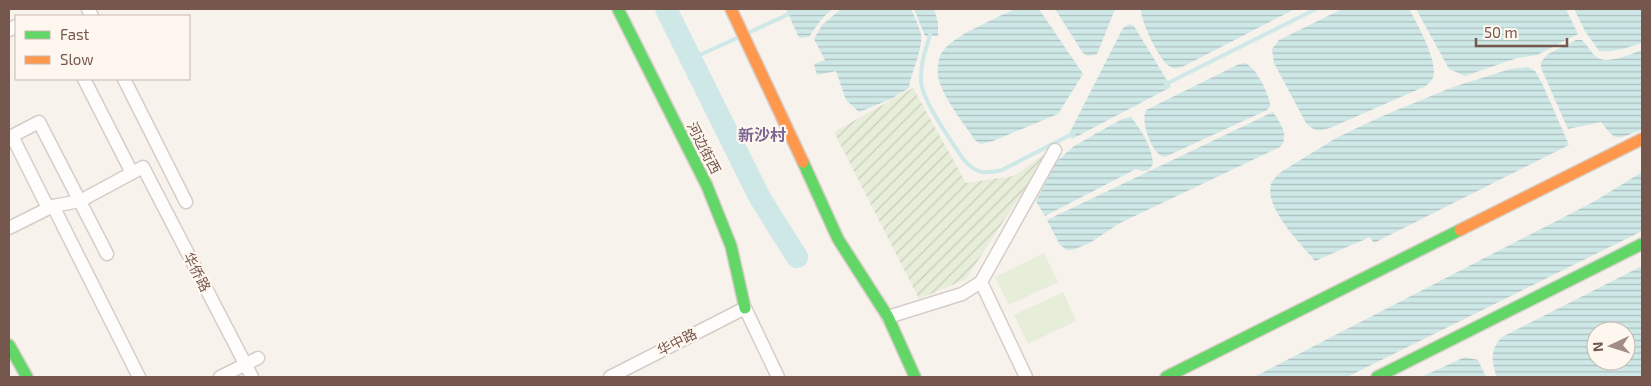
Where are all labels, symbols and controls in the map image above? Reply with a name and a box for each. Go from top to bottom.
legend [15,15,190,80]
scale bar [1476,15,1567,47]
text: 50 m [1484,23,1518,41]
text: Fast [60,25,90,43]
text: Slow [60,50,94,68]
street label: 河边街西 [684,119,725,177]
district label: 新沙村 [738,125,786,144]
street label: 华侨路 [180,249,215,294]
north arrow [1586,321,1636,371]
street label: 华中路 [654,324,699,359]
text: N [1589,341,1606,353]

